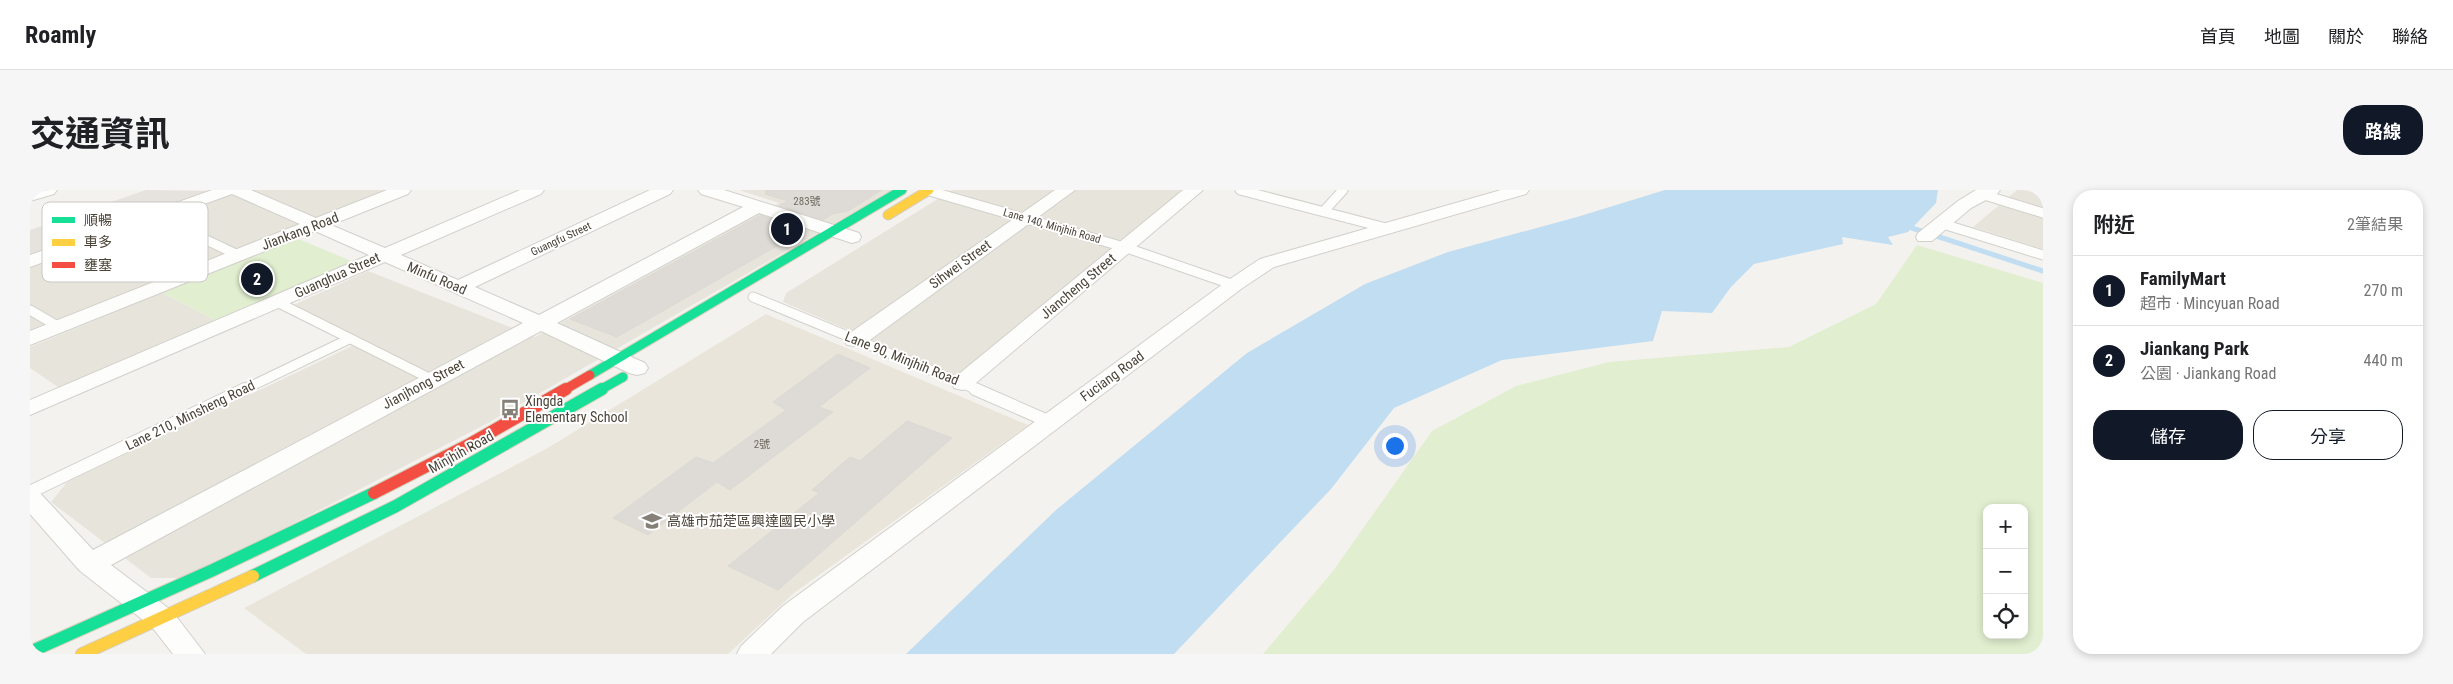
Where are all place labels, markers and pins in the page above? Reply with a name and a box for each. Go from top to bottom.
pin: 1 [771,210,803,248]
pin: 2 [241,260,273,298]
place label: Xingda Elementary School [525,393,628,425]
bus stop icon: Xingda Elementary School [499,398,521,420]
school or university icon: 高雄市茄萣區興達國民小學 [641,510,663,532]
place label: 高雄市茄萣區興達國民小學 [667,513,835,529]

